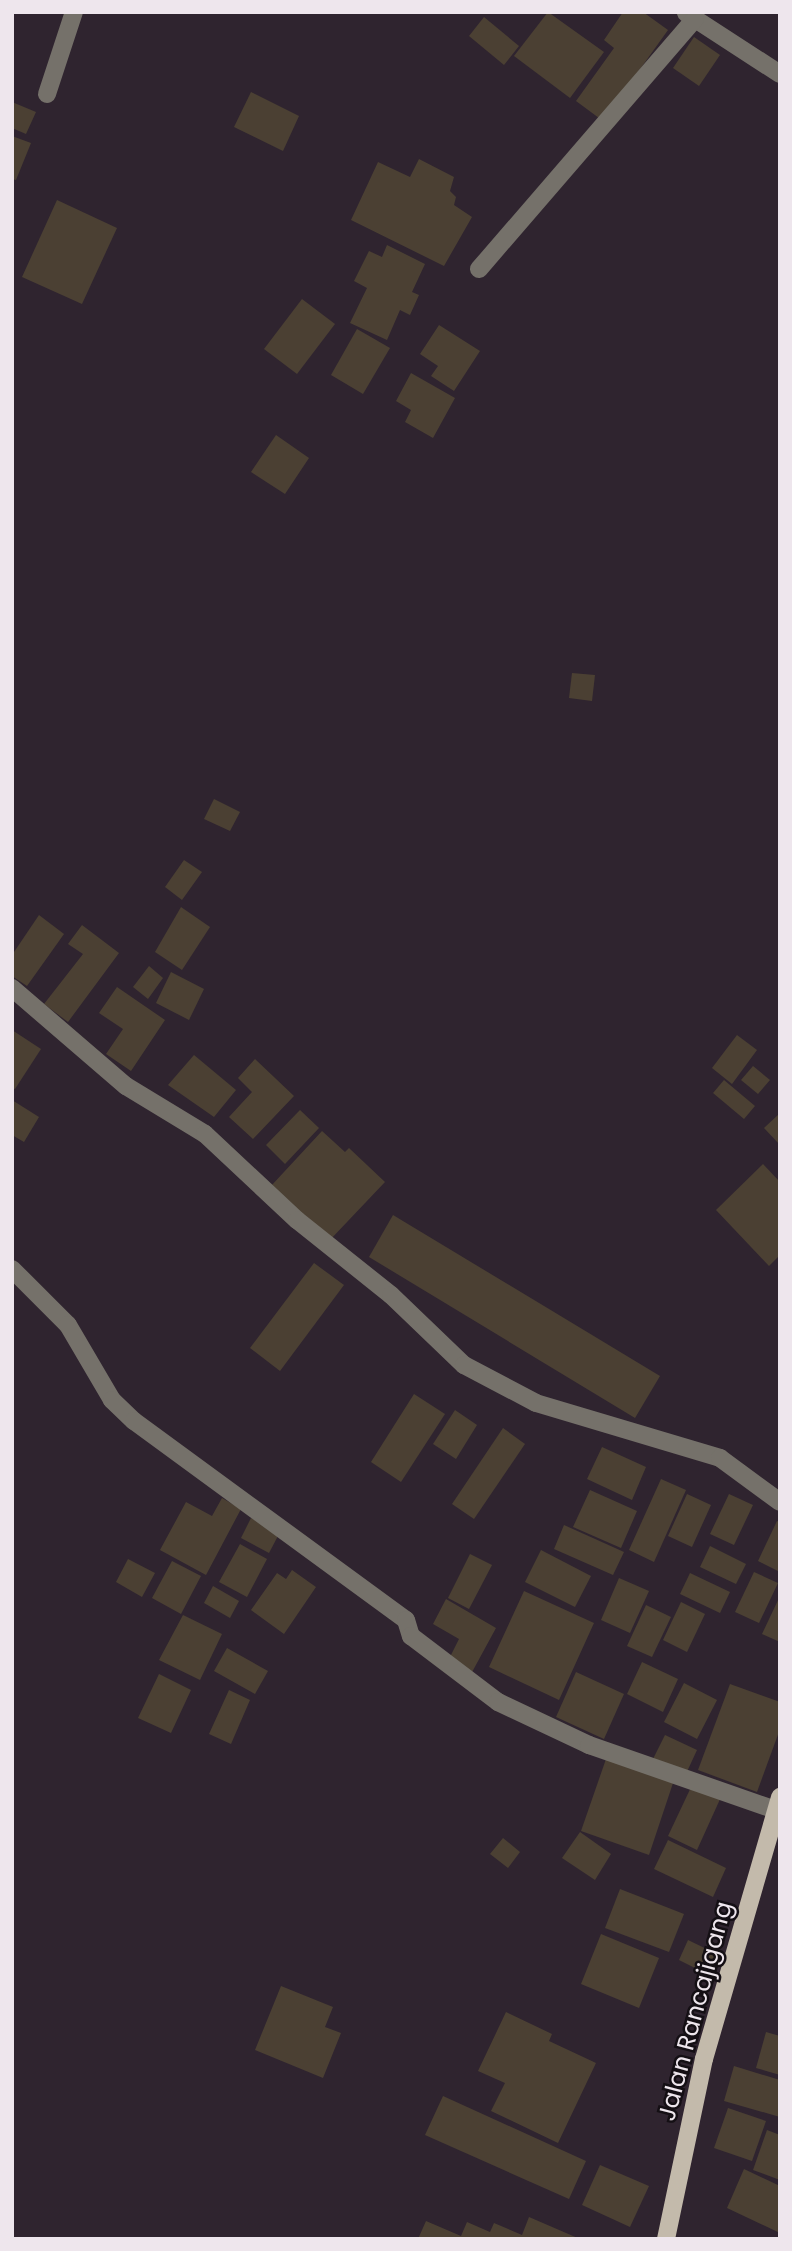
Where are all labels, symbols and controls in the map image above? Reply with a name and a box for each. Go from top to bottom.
street label: Jalan Rancajigang [652,1898,738,2124]

